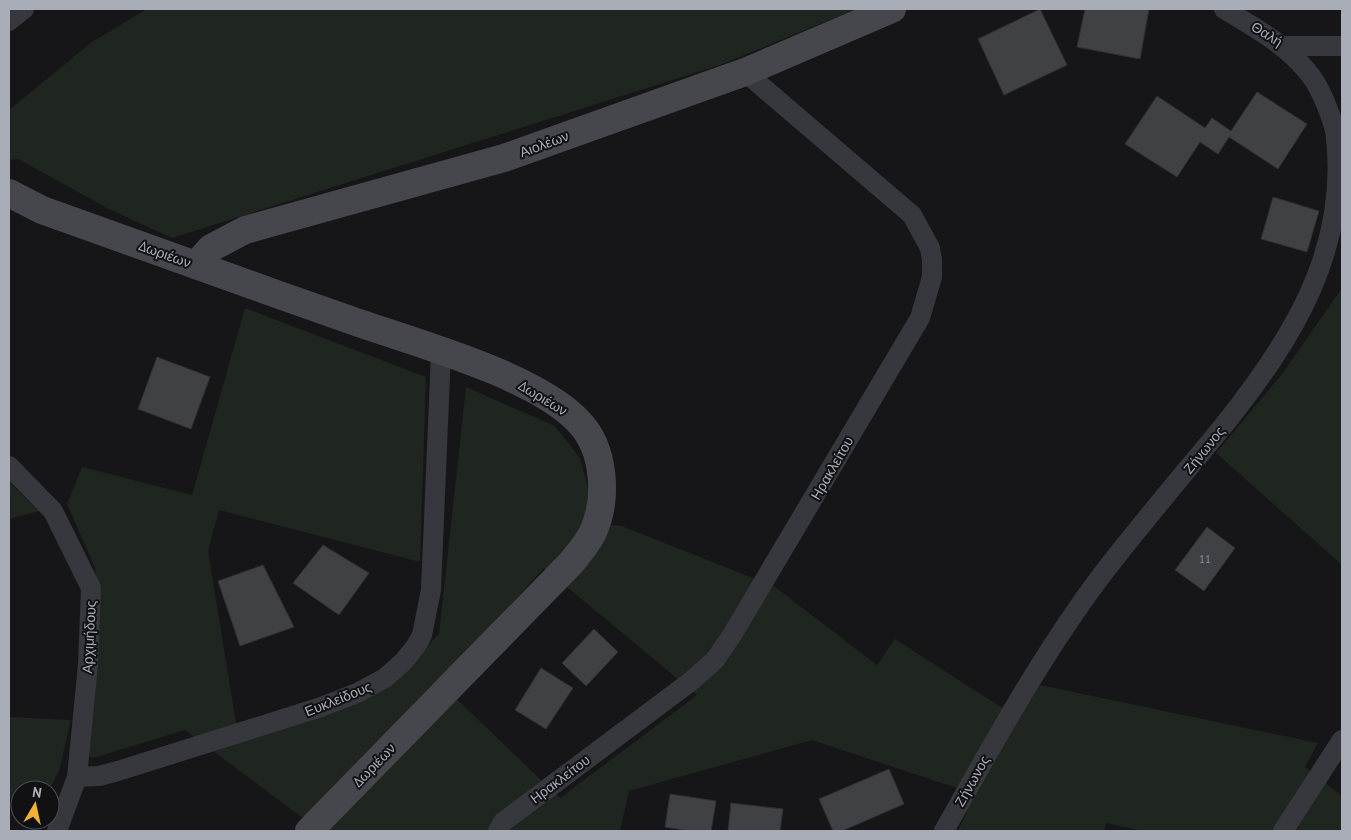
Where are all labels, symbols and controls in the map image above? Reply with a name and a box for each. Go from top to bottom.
street label: Θαλή [1248,17,1286,51]
street label: Αιολέων [517,127,571,161]
street label: Δωριέων [136,236,194,272]
street label: Δωριέων [515,376,571,420]
street label: Ζήνωνος [1179,422,1229,477]
street label: Ηρακλείτου [807,433,857,503]
house number: 11 [1199,552,1211,566]
street label: Αρχιμήδους [78,600,100,674]
street label: Ευκλείδους [302,677,374,721]
street label: Δωριέων [349,739,399,791]
street label: Ηρακλείτου [527,751,593,807]
street label: Ζήνωνος [951,752,994,810]
north arrow [10,780,60,830]
text: N [31,783,43,802]

